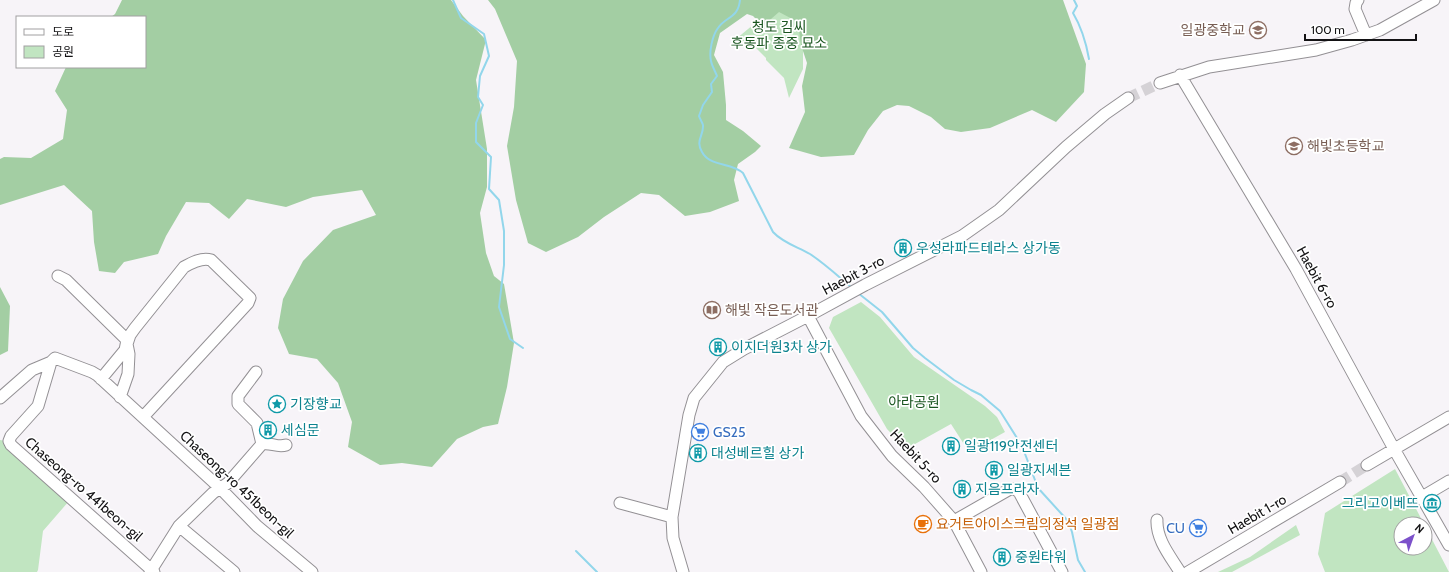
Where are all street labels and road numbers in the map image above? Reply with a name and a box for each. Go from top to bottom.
street label: Haebit 6-ro [1293,243,1342,311]
street label: Haebit 3-ro [819,251,887,299]
street label: Haebit 5-ro [886,425,946,487]
street label: Chaseong-ro 451beon-gil [176,426,298,542]
street label: Chaseong-ro 441beon-gil [21,433,147,545]
street label: Haebit 1-ro [1224,490,1290,538]

